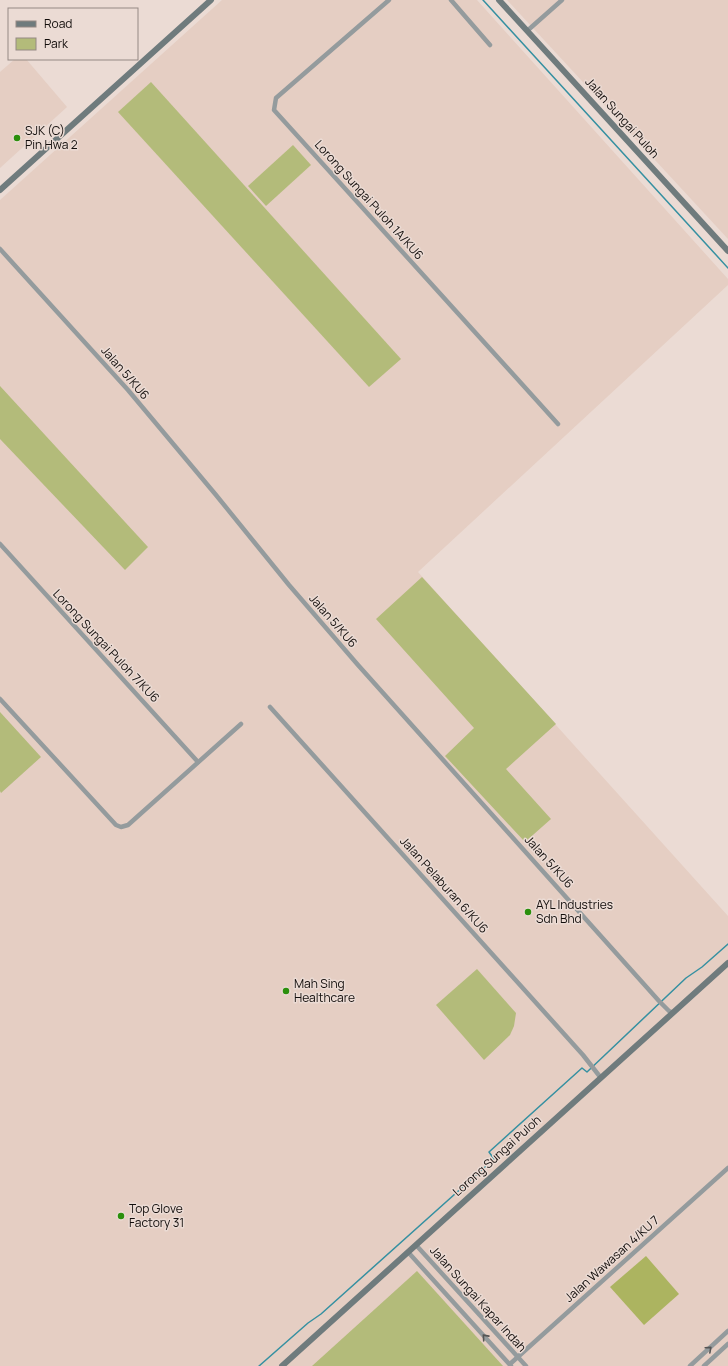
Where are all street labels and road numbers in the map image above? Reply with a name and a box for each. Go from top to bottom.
street label: Jalan Sungai Puloh [582,74,663,162]
street label: Lorong Sungai Puloh 1A/KU6 [311,136,428,263]
street label: Jalan 5/KU6 [97,342,153,403]
street label: Lorong Sungai Puloh 7/KU6 [49,585,163,706]
street label: Jalan 5/KU6 [305,590,361,651]
street label: Jalan 5/KU6 [521,832,578,892]
street label: Jalan Pelaburan 6/KU6 [396,833,492,937]
street label: Lorong Sungai Puloh [449,1111,544,1200]
street label: Jalan Wawasan 4/KU 7 [561,1211,663,1306]
street label: Jalan Sungai Kapar Indah [426,1242,531,1355]

